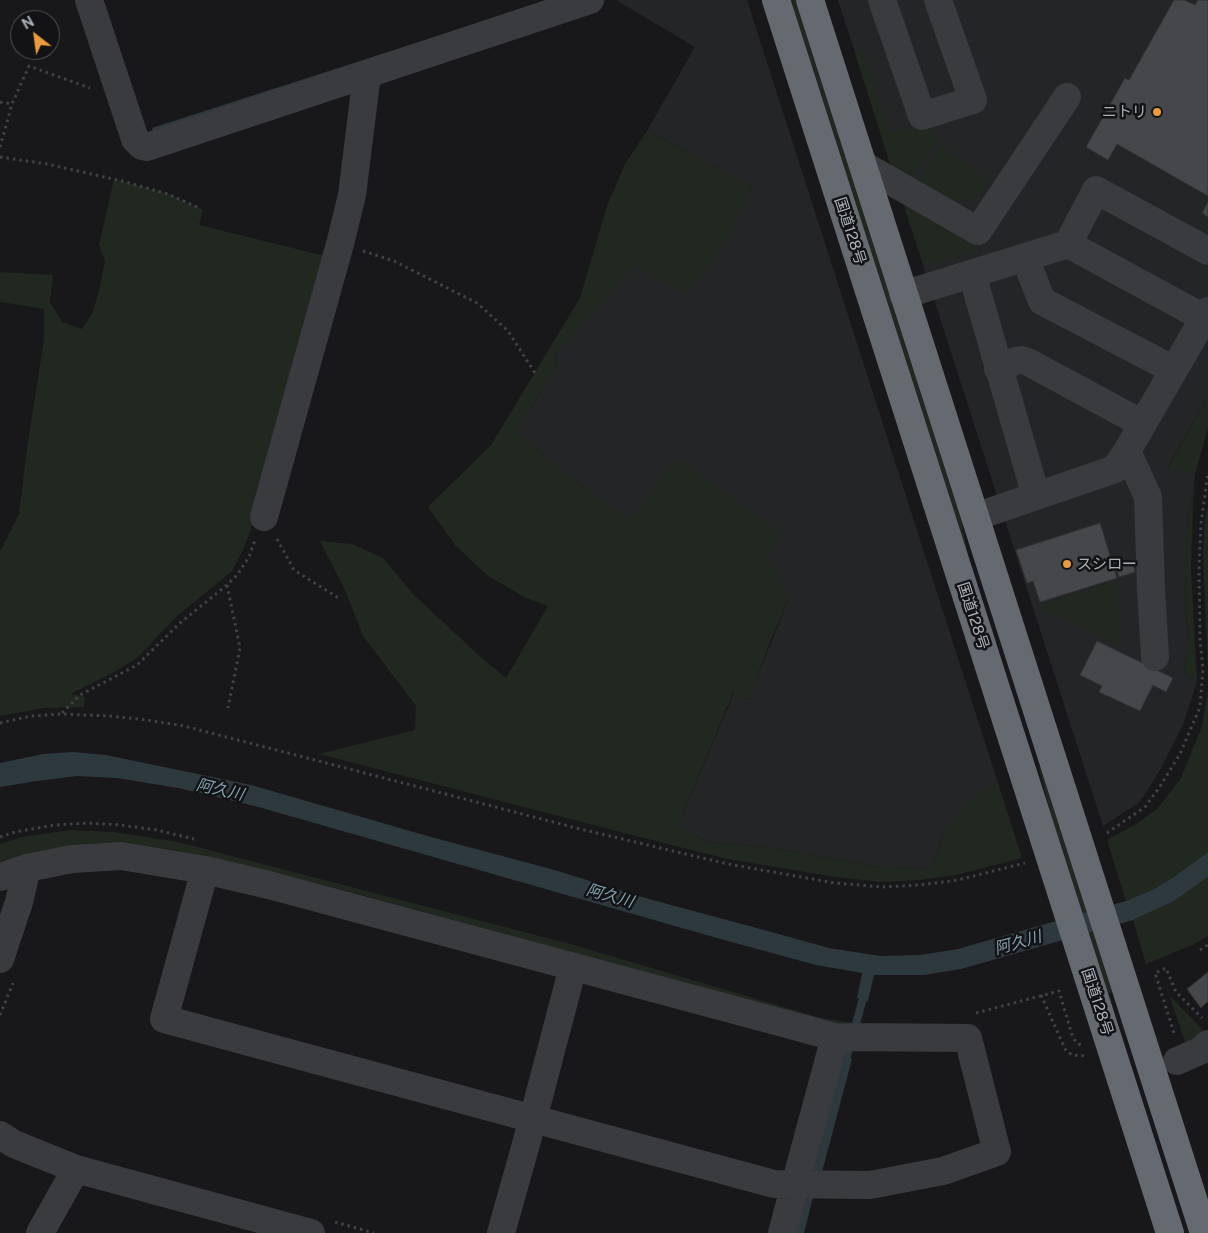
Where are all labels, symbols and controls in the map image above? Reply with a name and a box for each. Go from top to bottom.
north arrow [10,10,60,60]
text: N [19,13,37,33]
place label: ニトリ [1102,103,1147,121]
marker: ニトリ [1151,106,1163,118]
street label: 国道128号 [831,195,869,267]
place label: スシロー [1077,555,1137,573]
marker: スシロー [1061,558,1073,570]
street label: 国道128号 [954,580,992,652]
water label: 阿久川 [194,775,246,805]
water label: 阿久川 [584,880,636,912]
water label: 阿久川 [992,927,1044,959]
street label: 国道128号 [1078,966,1116,1038]

